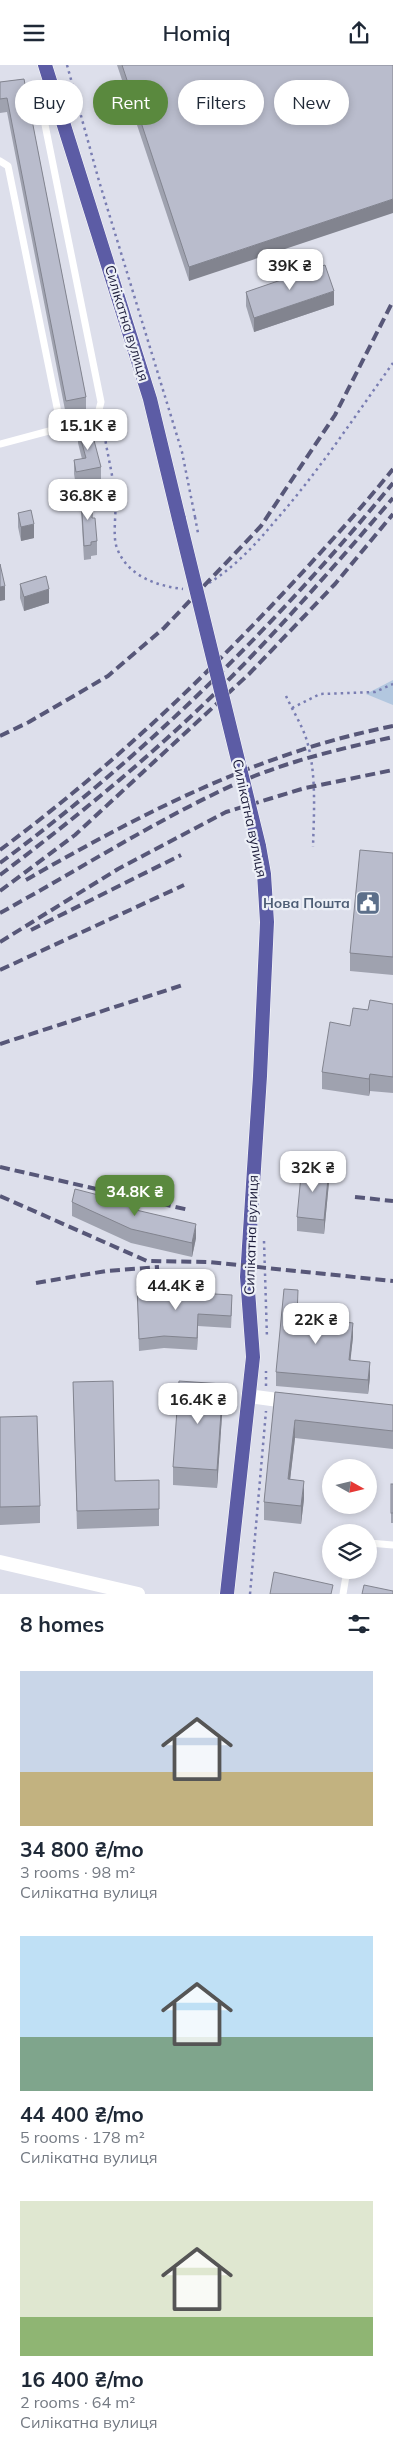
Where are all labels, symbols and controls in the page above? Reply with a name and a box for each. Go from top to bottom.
icon: menu [20,19,48,47]
text: Homiq [162,19,231,47]
icon: share [345,19,373,47]
chip: Buy [15,80,83,125]
chip: Rent [93,80,168,125]
chip: Filters [178,80,264,125]
chip: New [274,80,349,125]
pin: 39K ₴ [255,249,325,291]
text: 39K ₴ [268,255,312,275]
street label: Силікатна вулиця [101,263,153,383]
pin: 15.1K ₴ [42,409,134,451]
text: 15.1K ₴ [59,415,117,435]
pin: 36.8K ₴ [42,479,134,521]
text: 36.8K ₴ [59,485,117,505]
street label: Силікатна вулиця [229,757,271,879]
public building icon: Нова Пошта [355,890,381,916]
place label: Нова Пошта [263,894,350,912]
pin: 32K ₴ [278,1151,348,1193]
text: 32K ₴ [291,1157,335,1177]
pin: 34.8K ₴ [89,1175,181,1217]
street label: Силікатна вулиця [240,1175,262,1295]
text: 34.8K ₴ [106,1181,164,1201]
pin: 44.4K ₴ [130,1269,222,1311]
text: 44.4K ₴ [147,1275,205,1295]
pin: 22K ₴ [281,1303,351,1345]
text: 22K ₴ [294,1309,338,1329]
pin: 16.4K ₴ [152,1383,244,1425]
text: 16.4K ₴ [169,1389,227,1409]
north arrow [322,1459,378,1514]
map controls [322,1459,377,1579]
button: layers [322,1524,377,1579]
icon: filters [345,1610,373,1638]
text: 8 homes [20,1611,104,1637]
icon: home [152,1704,242,1794]
text: 34 800 ₴/mo [20,1836,144,1862]
text: 3 rooms · 98 m² [20,1862,135,1882]
text: Силікатна вулиця [20,1882,158,1902]
icon: home [152,1969,242,2059]
text: 44 400 ₴/mo [20,2101,144,2127]
text: 5 rooms · 178 m² [20,2127,145,2147]
text: Силікатна вулиця [20,2147,158,2167]
icon: home [152,2234,242,2324]
text: 16 400 ₴/mo [20,2366,144,2392]
text: 2 rooms · 64 m² [20,2392,135,2412]
text: Силікатна вулиця [20,2412,158,2432]

